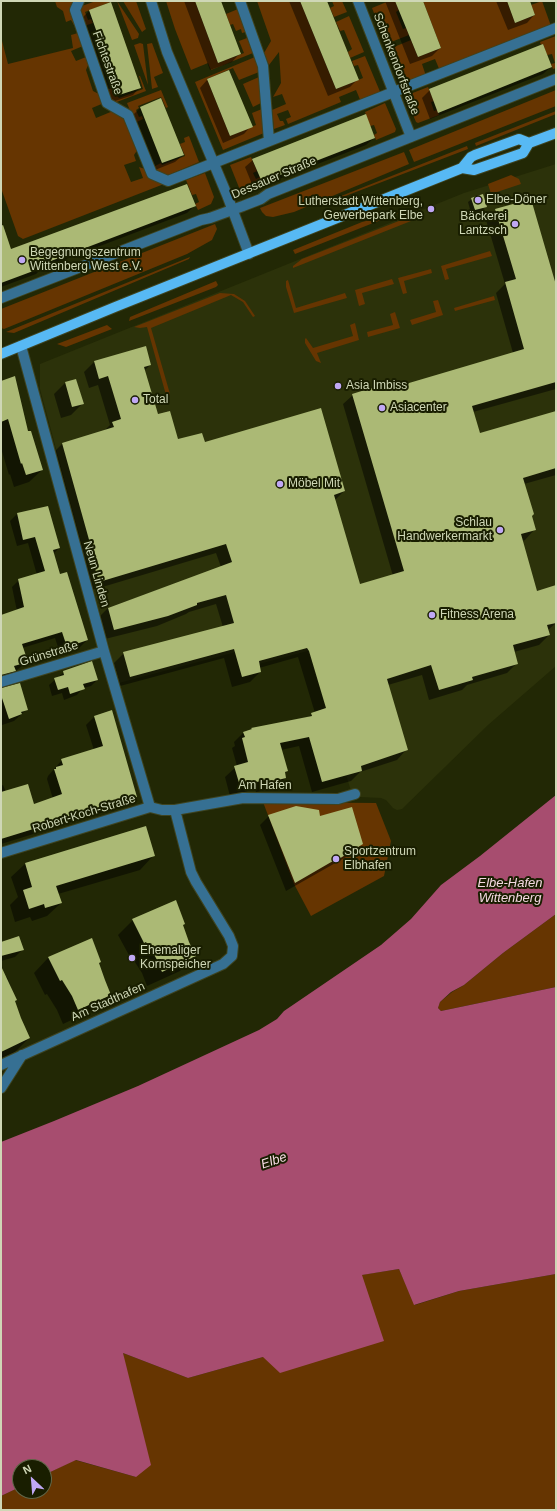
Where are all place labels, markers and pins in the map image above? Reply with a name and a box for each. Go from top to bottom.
place label: Elbe-Döner [486,193,547,207]
place label: Lutherstadt Wittenberg, Gewerbepark Elbe [298,195,423,223]
marker: Elbe-Döner [473,195,483,205]
marker: Lutherstadt Wittenberg, Gewerbepark Elbe [426,204,436,214]
place label: Bäckerei Lantzsch [459,210,507,238]
marker: Bäckerei Lantzsch [510,219,520,229]
place label: Begegnungszentrum Wittenberg West e.V. [30,246,142,274]
marker: Begegnungszentrum Wittenberg West e.V. [17,255,27,265]
place label: Asia Imbiss [346,379,407,393]
marker: Asia Imbiss [333,381,343,391]
place label: Total [143,393,168,407]
marker: Total [130,395,140,405]
place label: Asiacenter [390,401,447,415]
marker: Asiacenter [377,403,387,413]
place label: Möbel Mit [288,477,340,491]
marker: Möbel Mit [275,479,285,489]
place label: Schlau Handwerkermarkt [397,516,492,544]
marker: Schlau Handwerkermarkt [495,525,505,535]
place label: Fitness Arena [440,608,514,622]
marker: Fitness Arena [427,610,437,620]
place label: Sportzentrum Elbhafen [344,845,416,873]
marker: Sportzentrum Elbhafen [331,854,341,864]
place label: Ehemaliger Kornspeicher [140,944,211,972]
marker: Ehemaliger Kornspeicher [127,953,137,963]

